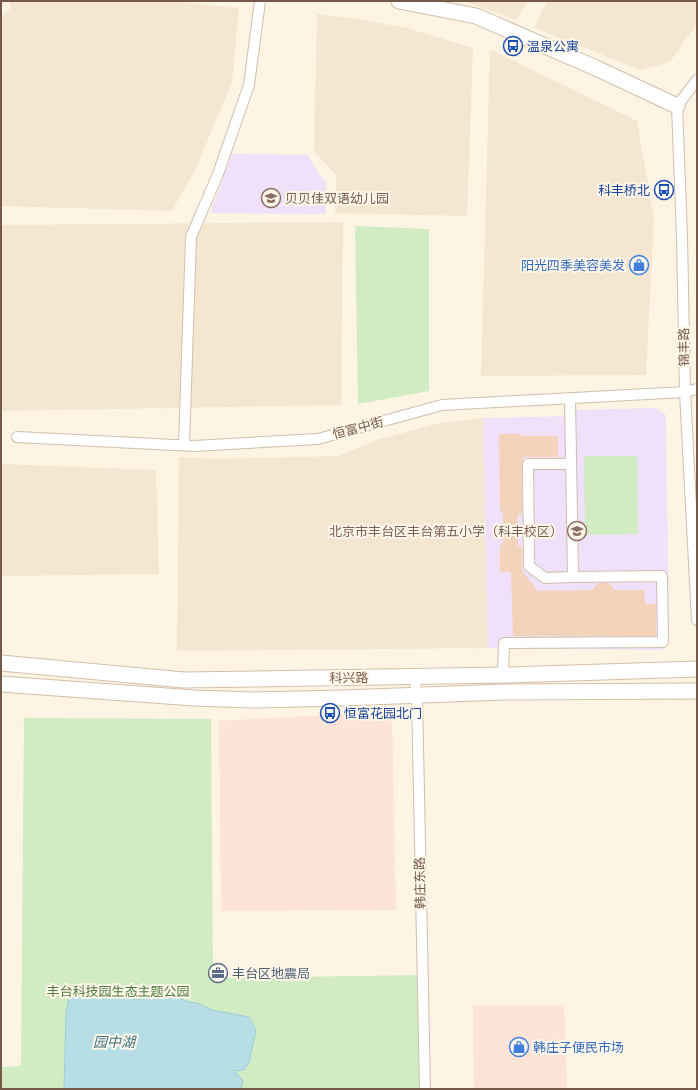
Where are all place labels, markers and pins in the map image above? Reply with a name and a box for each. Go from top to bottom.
bus stop icon: 温泉公寓 [502,35,524,57]
place label: 温泉公寓 [527,39,579,54]
bus stop icon: 科丰桥北 [653,179,675,201]
place label: 科丰桥北 [598,183,650,198]
school or university icon: 贝贝佳双语幼儿园 [260,187,282,209]
place label: 贝贝佳双语幼儿园 [285,191,389,206]
shop icon: 阳光四季美容美发 [628,254,650,276]
place label: 阳光四季美容美发 [521,258,625,273]
school or university icon: 北京市丰台区丰台第五小学（科丰校区） [566,520,588,542]
place label: 北京市丰台区丰台第五小学（科丰校区） [329,524,563,539]
bus stop icon: 恒富花园北门 [319,702,341,724]
place label: 恒富花园北门 [344,706,422,721]
office icon: 丰台区地震局 [207,962,229,984]
place label: 丰台区地震局 [232,966,310,981]
shop icon: 韩庄子便民市场 [508,1036,530,1058]
place label: 韩庄子便民市场 [533,1040,624,1055]

